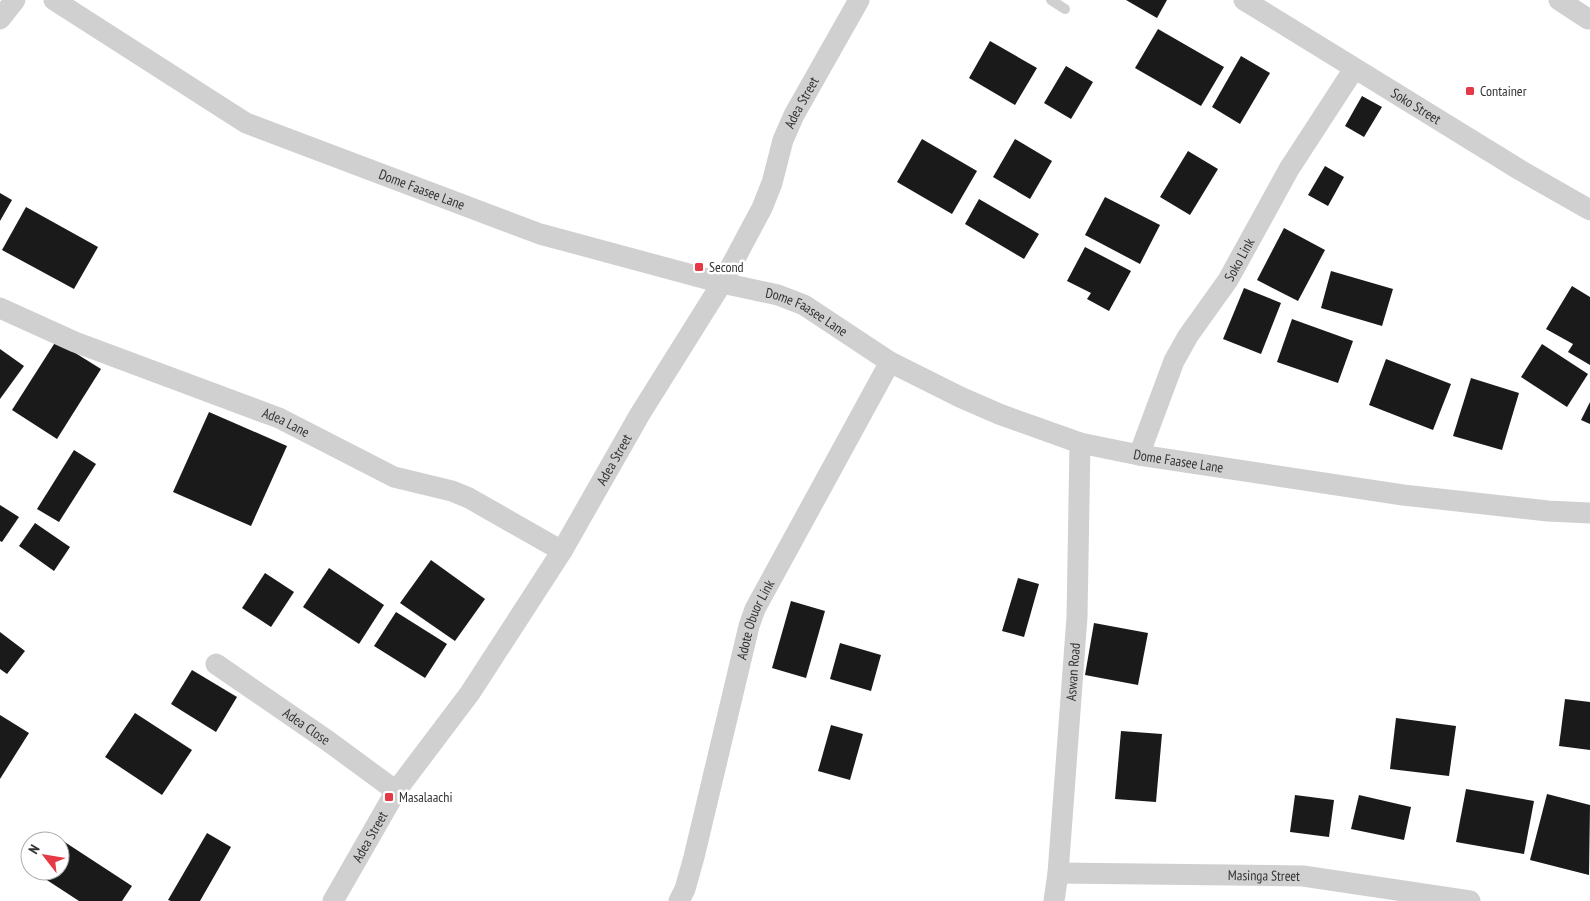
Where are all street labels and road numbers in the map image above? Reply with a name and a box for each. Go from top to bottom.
street label: Adea Street [780,73,823,131]
street label: Soko Street [1388,84,1444,128]
street label: Dome Faasee Lane [376,165,468,214]
street label: Soko Link [1220,234,1259,285]
street label: Dome Faasee Lane [764,284,851,340]
street label: Adea Lane [260,404,313,441]
street label: Adea Street [592,431,636,488]
street label: Dome Faasee Lane [1132,445,1225,477]
street label: Adote Obuor Link [732,576,779,661]
street label: Aswan Road [1062,642,1084,702]
street label: Adea Close [280,704,334,749]
street label: Adea Street [348,808,392,866]
street label: Masinga Street [1228,866,1300,885]

